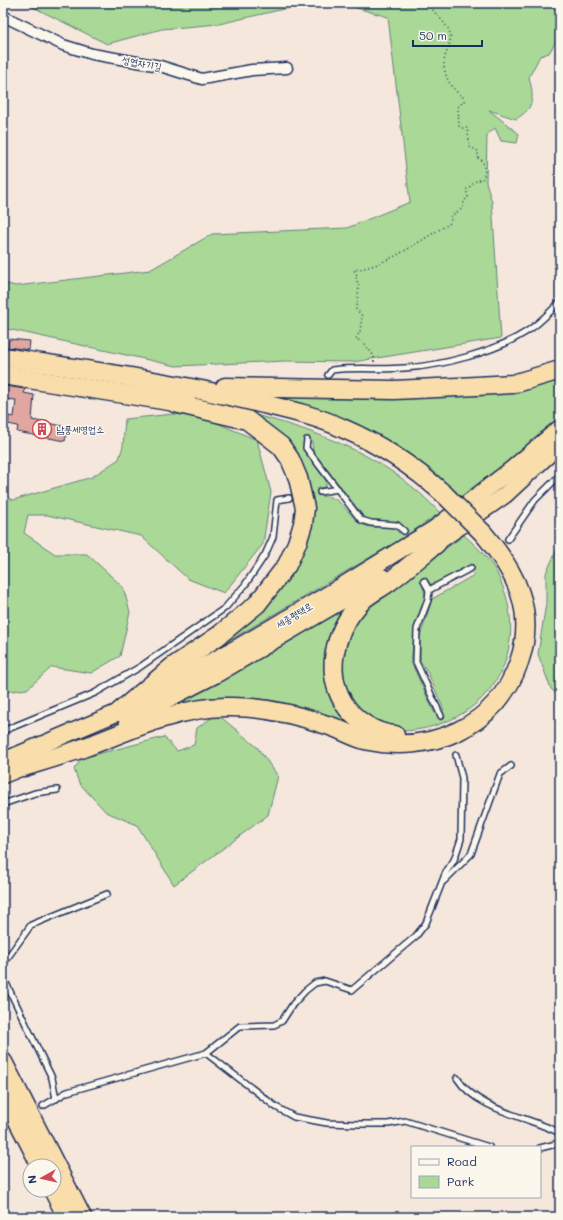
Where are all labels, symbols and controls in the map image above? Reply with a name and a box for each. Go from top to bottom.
scale bar [413,22,482,48]
text: 50 m [419,27,447,43]
street label: 성엽자기길 [121,52,163,74]
building icon: 남풍세영업소 [31,418,53,440]
place label: 남풍세영업소 [56,422,104,436]
street label: 세종평택로 [273,599,315,631]
legend [411,1146,541,1198]
text: Road [447,1153,477,1169]
north arrow [22,1158,62,1198]
text: Park [447,1173,474,1189]
text: N [24,1174,40,1185]

